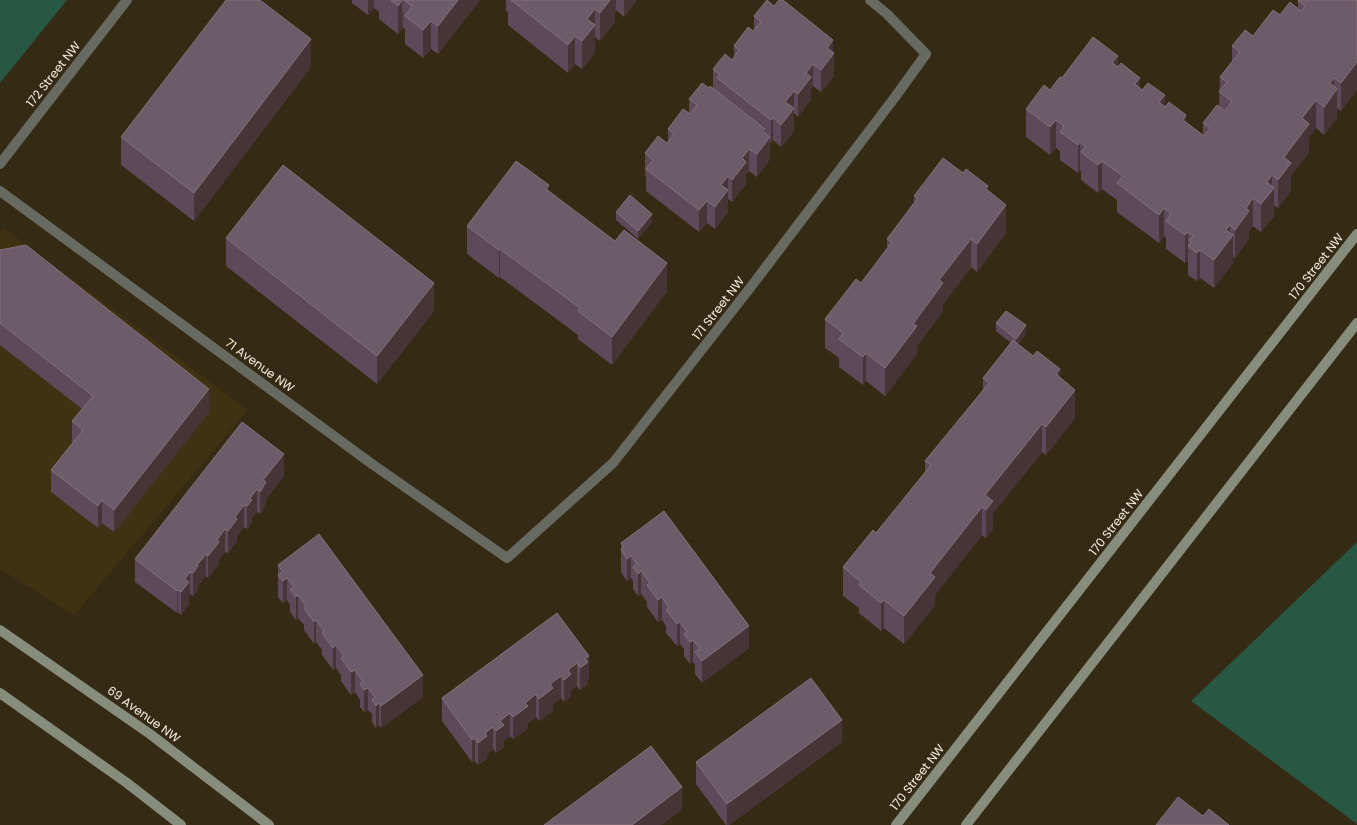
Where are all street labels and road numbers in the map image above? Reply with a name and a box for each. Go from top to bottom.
street label: 172 Street NW [22,37,84,110]
street label: 170 Street NW [1285,229,1347,303]
street label: 171 Street NW [688,273,748,343]
street label: 71 Avenue NW [222,334,298,396]
street label: 170 Street NW [1085,485,1147,559]
street label: 69 Avenue NW [104,682,184,747]
street label: 170 Street NW [886,740,948,814]

